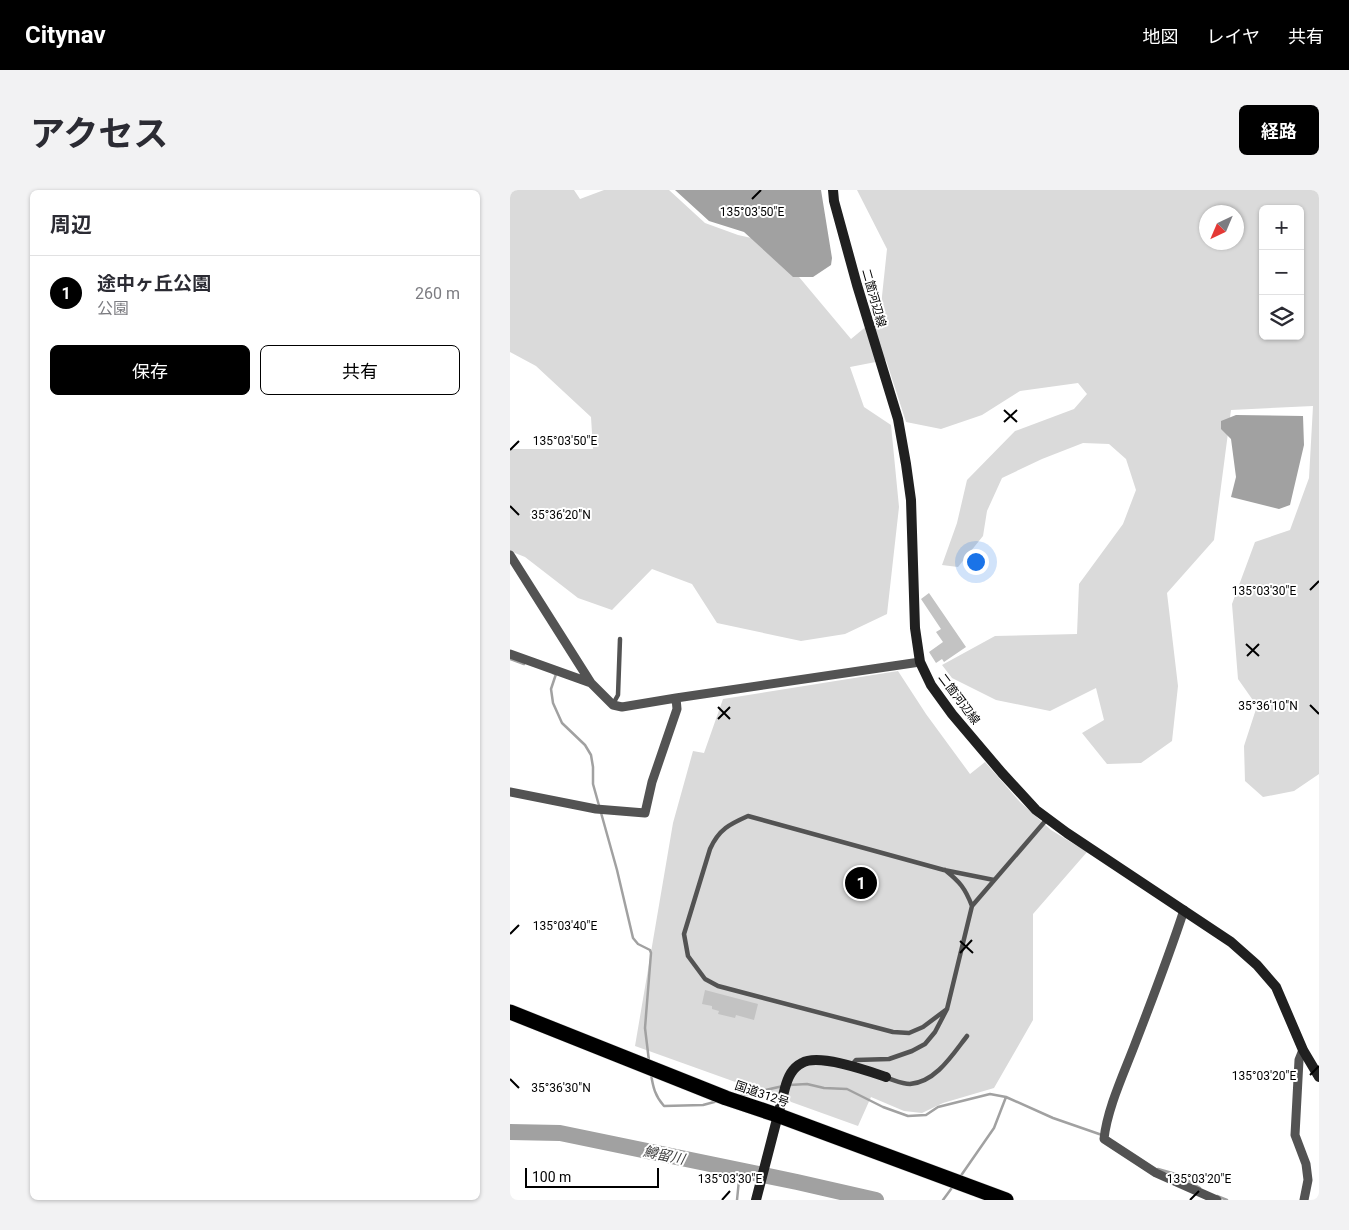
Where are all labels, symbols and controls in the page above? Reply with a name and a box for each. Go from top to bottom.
text: Citynav [25,21,106,49]
text: 地図 [1143,26,1179,47]
text: レイヤ [1207,26,1260,47]
text: 共有 [1288,26,1324,47]
button: 経路 [1239,105,1319,155]
text: アクセス [30,114,168,155]
text: 135°03'50"E [720,205,784,219]
north arrow [1199,205,1244,250]
map controls [1259,205,1304,340]
button: + [1259,205,1304,250]
text: 周辺 [50,213,92,237]
button: − [1259,250,1304,295]
street label: 二箇河辺線 [859,267,889,329]
text: 途中ヶ丘公園 [97,272,211,295]
text: 1 [61,284,71,303]
text: 260 m [415,284,460,303]
button: layers [1259,295,1304,340]
text: 公園 [97,299,129,318]
button: 保存 [50,345,250,395]
button: 共有 [260,345,460,395]
text: 135°03'50"E [533,434,597,448]
text: 35°36'20"N [531,508,591,522]
your location [963,549,989,575]
text: 135°03'30"E [1232,584,1296,598]
street label: 二箇河辺線 [935,671,983,727]
text: 35°36'10"N [1238,699,1298,713]
pin: 1 [845,864,877,902]
text: 135°03'40"E [533,919,597,933]
text: 135°03'20"E [1232,1069,1296,1083]
street label: 国道312号 [733,1078,791,1110]
text: 35°36'30"N [531,1081,591,1095]
water label: 鱒留川 [642,1143,688,1168]
scale bar [525,1165,659,1188]
text: 100 m [532,1169,571,1185]
text: 135°03'30"E [698,1172,762,1186]
text: 135°03'20"E [1167,1172,1231,1186]

